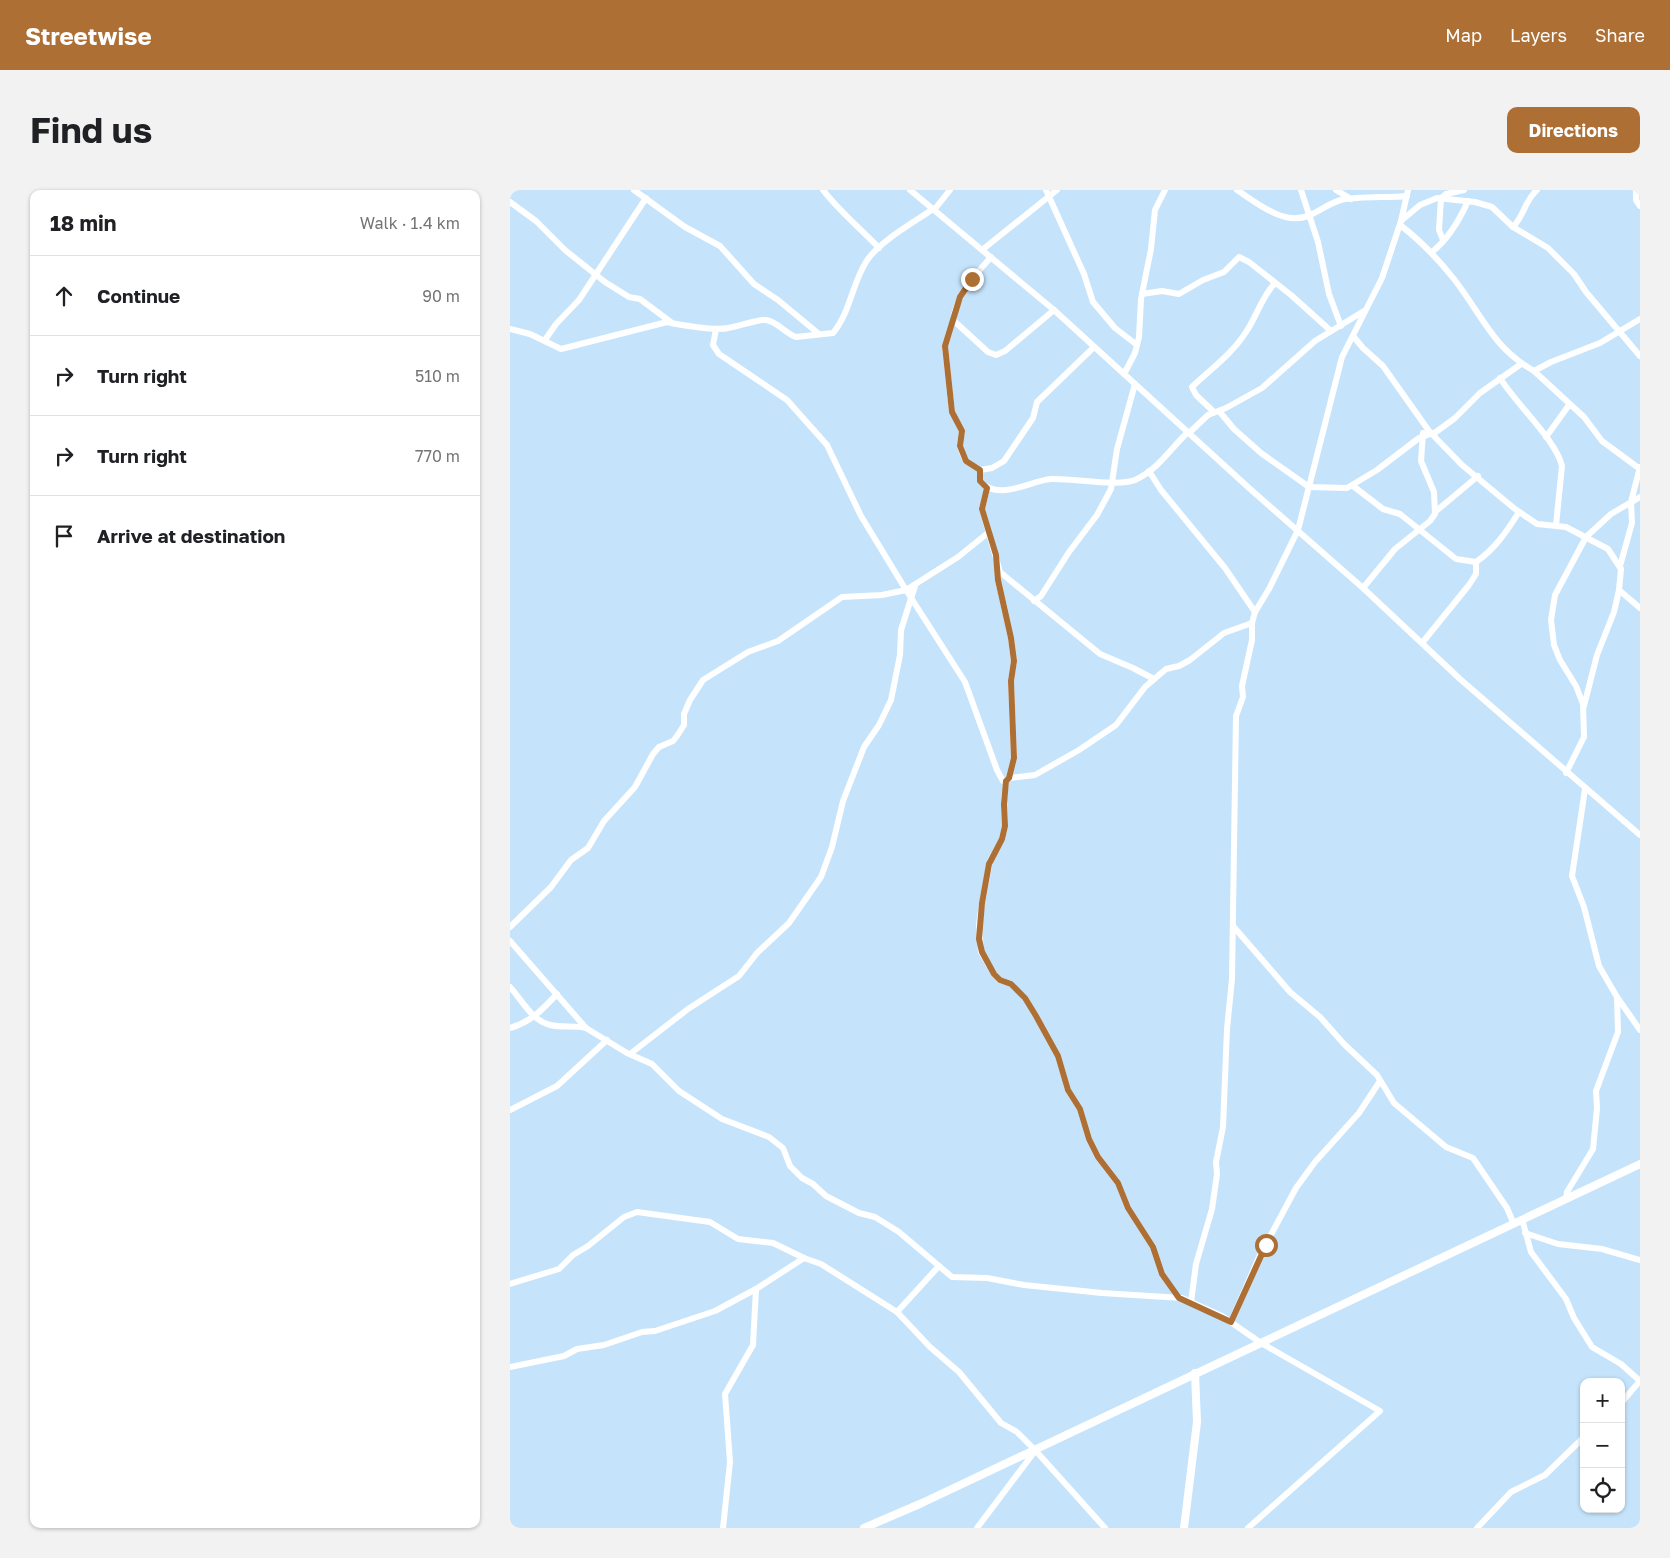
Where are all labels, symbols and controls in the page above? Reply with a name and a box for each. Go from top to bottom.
text: Streetwise [25,21,152,50]
text: Map [1445,24,1482,46]
text: Layers [1510,24,1567,46]
text: Share [1595,24,1645,46]
button: Directions [1507,107,1640,153]
text: Find us [30,109,152,151]
text: 18 min [50,210,116,236]
text: Walk · 1.4 km [360,213,460,233]
route end [961,268,984,291]
icon: ahead [50,282,78,310]
text: Continue [97,284,180,307]
text: 90 m [422,286,460,306]
icon: right [50,362,78,390]
text: Turn right [97,364,187,387]
text: 510 m [415,366,460,386]
icon: right [50,442,78,470]
text: Turn right [97,444,187,467]
text: 770 m [415,446,460,466]
icon: arrive [50,522,78,550]
text: Arrive at destination [97,524,285,547]
route start [1255,1234,1278,1257]
map controls [1580,1378,1625,1513]
button: + [1580,1378,1625,1423]
button: − [1580,1423,1625,1468]
button: locate [1580,1468,1625,1513]

